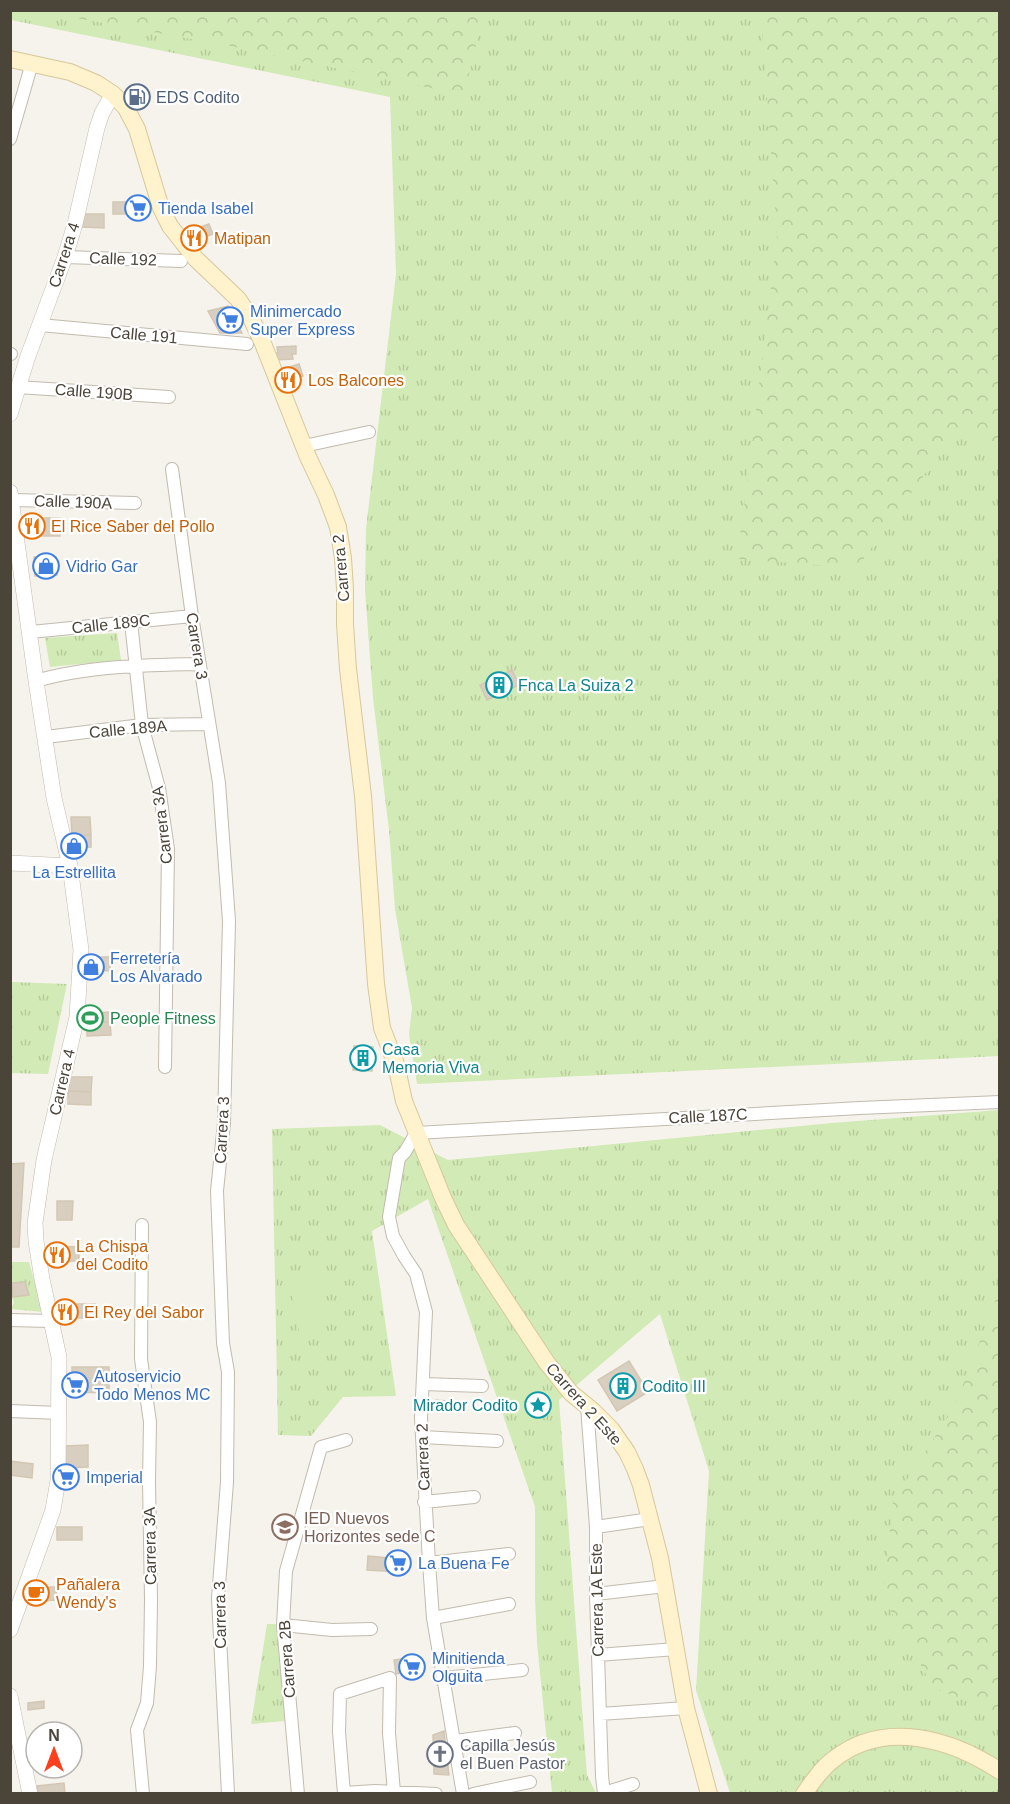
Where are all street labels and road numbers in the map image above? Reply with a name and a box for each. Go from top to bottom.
street label: Carrera 4 [45,220,83,290]
street label: Calle 192 [89,249,157,269]
street label: Calle 191 [110,324,179,346]
street label: Calle 190B [54,381,134,403]
street label: Calle 190A [34,492,113,512]
street label: Carrera 2 [330,533,352,602]
street label: Calle 189C [71,611,151,637]
street label: Carrera 3 [183,611,211,681]
street label: Calle 189A [88,717,168,741]
street label: Carrera 3A [149,785,175,865]
street label: Carrera 4 [46,1047,78,1117]
street label: Carrera 3 [212,1096,232,1164]
street label: Calle 187C [668,1105,748,1127]
street label: Carrera 2 Este [543,1360,625,1448]
street label: Carrera 2 [413,1423,433,1491]
street label: Carrera 3A [141,1506,159,1585]
street label: Carrera 1A Este [588,1543,606,1657]
street label: Carrera 3 [211,1581,229,1649]
street label: Carrera 2B [276,1619,298,1699]

